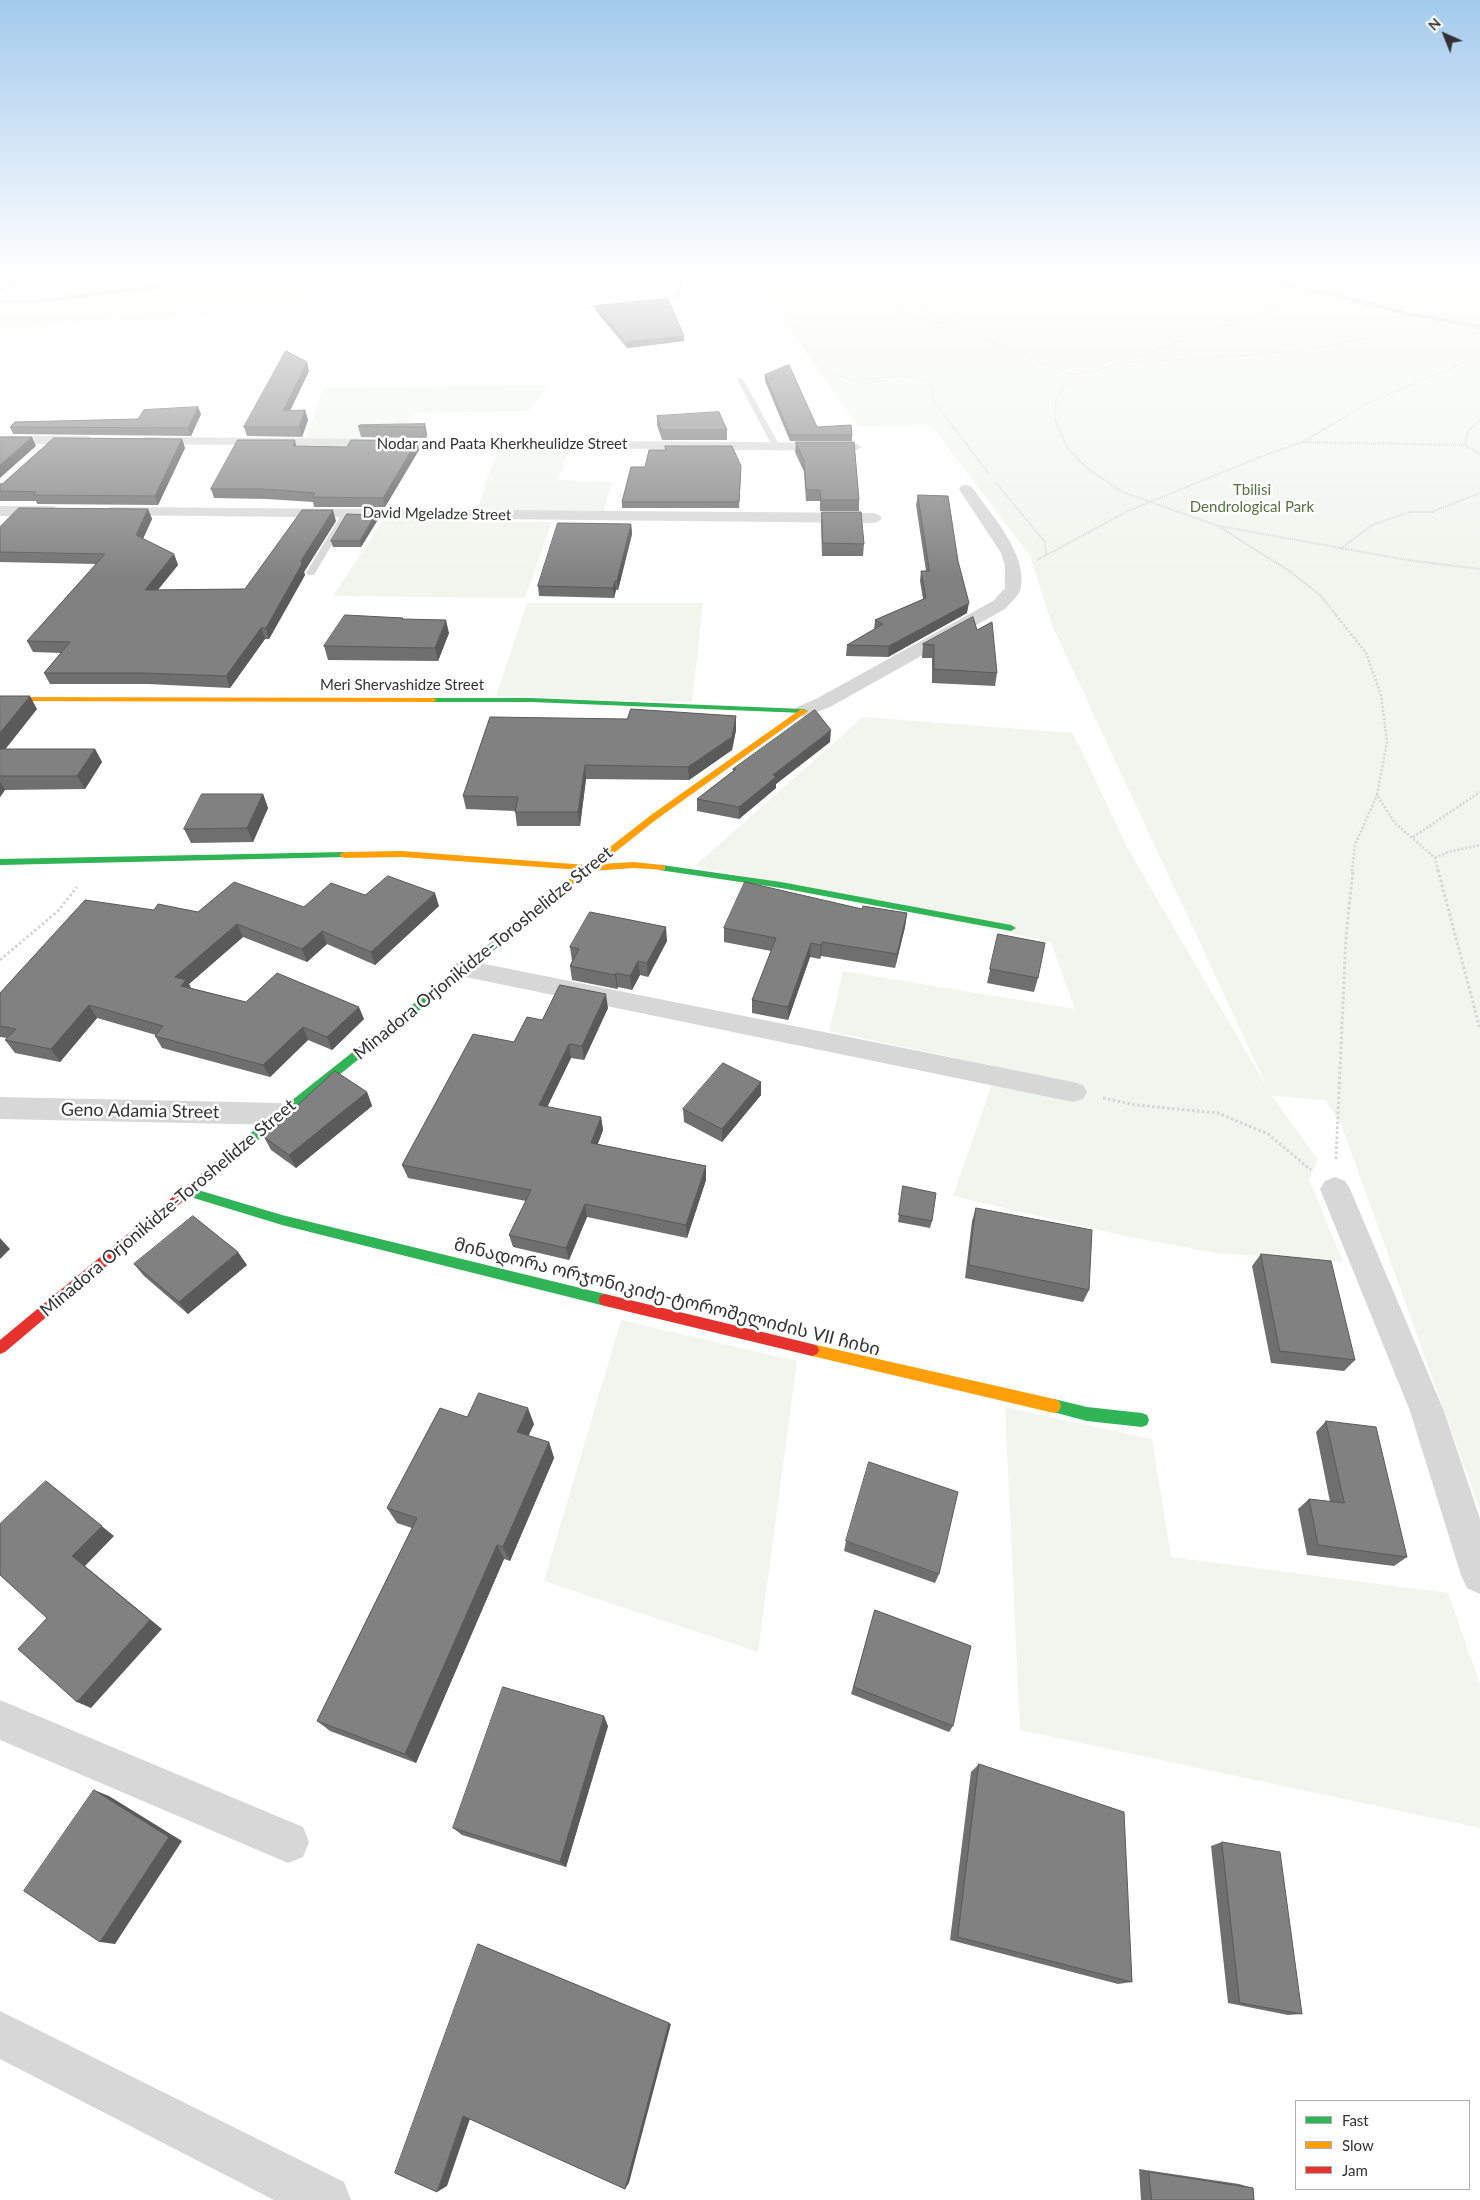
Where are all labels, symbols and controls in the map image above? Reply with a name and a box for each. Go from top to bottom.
north arrow [1420,10,1470,60]
text: N [1424,14,1444,34]
street label: Nodar and Paata Kherkheulidze Street [377,435,627,453]
park label: Tbilisi Dendrological Park [1190,481,1314,516]
street label: David Mgeladze Street [363,504,511,524]
street label: Meri Shervashidze Street [320,676,484,694]
street label: Minadora Orjonikidze-Toroshelidze Street [349,842,617,1064]
street label: Minadora Orjonikidze-Toroshelidze Street [36,1095,300,1321]
street label: Geno Adamia Street [61,1099,219,1123]
street label: მინადორა ორჯონიკიძე-ტოროშელიძის VII ჩიხი [452,1234,882,1360]
legend [1295,2100,1470,2190]
text: Fast [1342,2111,1369,2129]
text: Slow [1342,2136,1374,2154]
text: Jam [1342,2161,1368,2179]

